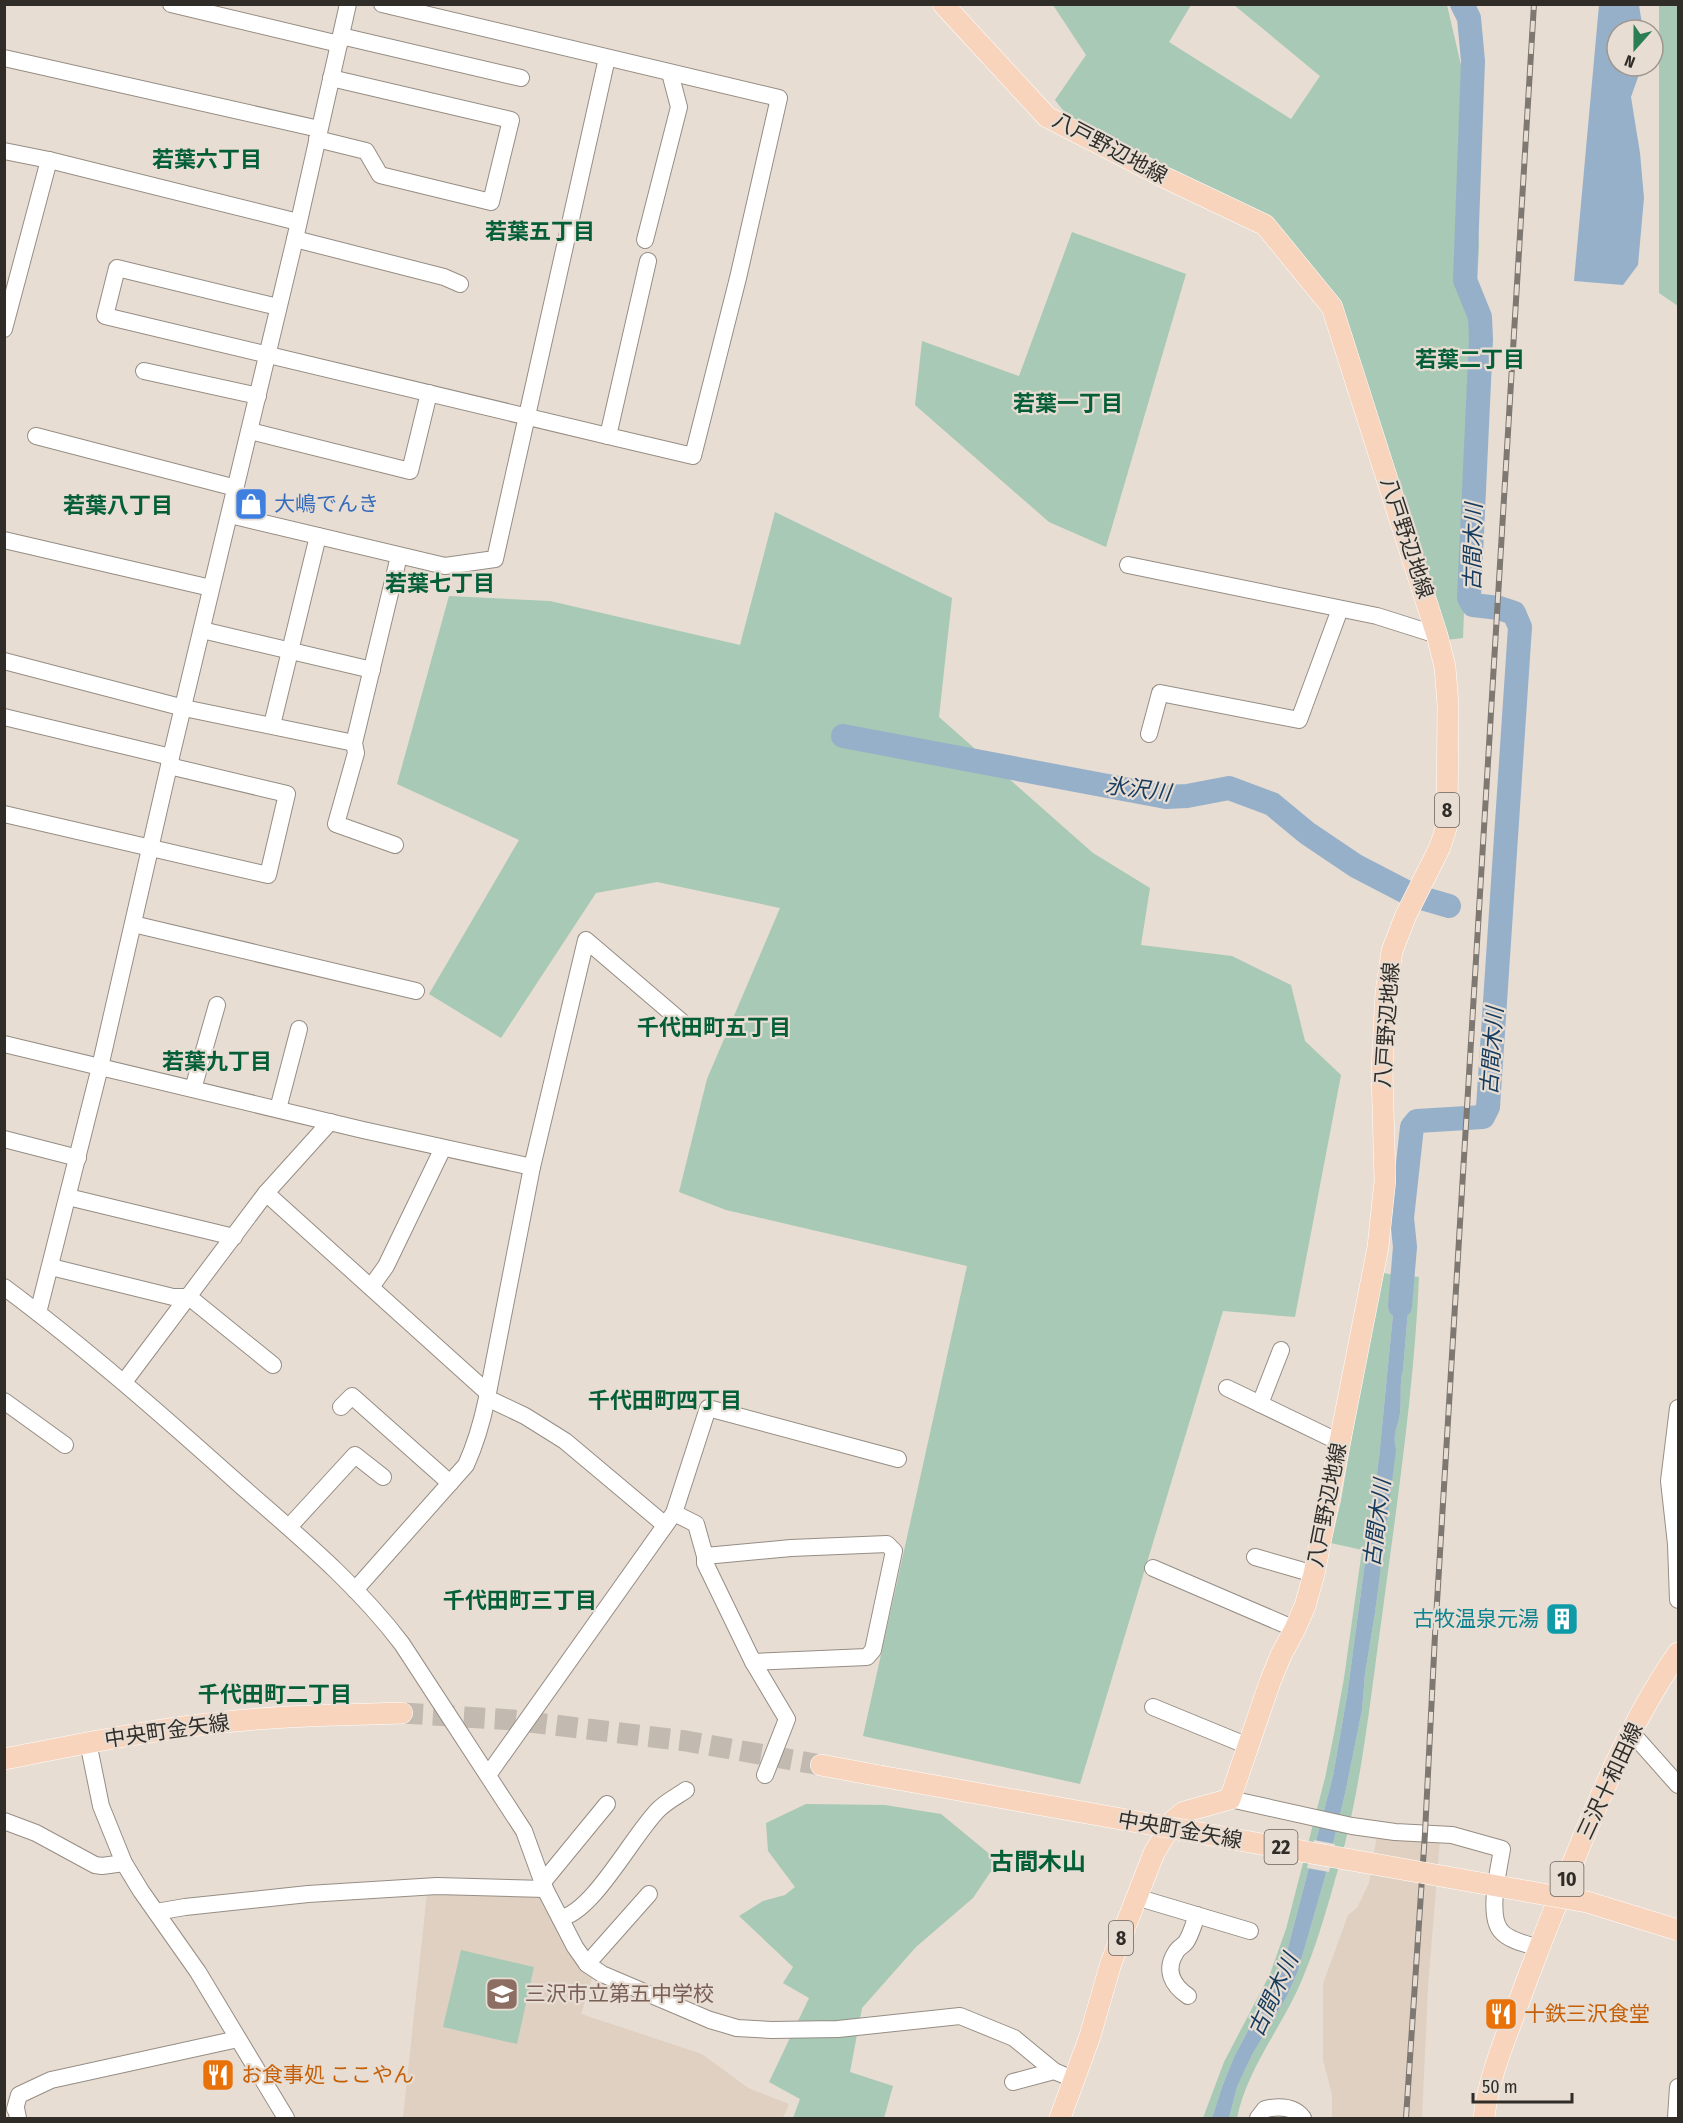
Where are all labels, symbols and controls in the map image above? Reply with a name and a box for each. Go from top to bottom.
north arrow [1605,18,1665,78]
text: N [1622,51,1638,72]
street label: 八戸野辺地線 [1048,107,1172,189]
district label: 若葉六丁目 [152,146,262,173]
district label: 若葉五丁目 [485,218,595,245]
district label: 若葉二丁目 [1415,346,1525,373]
district label: 若葉一丁目 [1013,390,1123,417]
street label: 八戸野辺地線 [1375,474,1439,602]
shop icon: 大嶋でんき [233,486,269,522]
place label: 大嶋でんき [274,491,379,517]
district label: 若葉八丁目 [63,492,173,519]
water label: 古間木川 [1459,501,1487,591]
district label: 若葉七丁目 [385,570,495,597]
water label: 氷沢川 [1104,772,1174,807]
road number: 8 [1435,793,1459,827]
street label: 八戸野辺地線 [1370,961,1404,1089]
water label: 古間木川 [1475,1004,1509,1096]
district label: 千代田町五丁目 [637,1014,791,1041]
district label: 若葉九丁目 [162,1048,272,1075]
district label: 千代田町四丁目 [588,1387,742,1414]
street label: 八戸野辺地線 [1302,1441,1352,1569]
water label: 古間木川 [1358,1476,1396,1568]
district label: 千代田町三丁目 [443,1587,597,1614]
building icon: 古牧温泉元湯 [1544,1601,1580,1637]
place label: 古牧温泉元湯 [1413,1606,1539,1632]
district label: 千代田町二丁目 [198,1681,352,1708]
street label: 中央町金矢線 [103,1709,231,1753]
street label: 三沢十和田線 [1572,1718,1648,1844]
street label: 中央町金矢線 [1116,1806,1244,1854]
road number: 22 [1264,1830,1298,1864]
district label: 古間木山 [990,1848,1086,1876]
road number: 10 [1550,1862,1584,1896]
road number: 8 [1109,1921,1133,1955]
water label: 古間木川 [1242,1948,1305,2041]
school or university icon: 三沢市立第五中学校 [484,1976,520,2012]
place label: 三沢市立第五中学校 [525,1981,714,2007]
restaurant icon: 十鉄三沢食堂 [1483,1996,1519,2032]
place label: 十鉄三沢食堂 [1524,2001,1650,2027]
restaurant icon: お食事処 ここやん [200,2057,236,2093]
place label: お食事処 ここやん [241,2062,414,2088]
scale bar [1473,2066,1572,2104]
text: 50 m [1482,2076,1518,2098]

